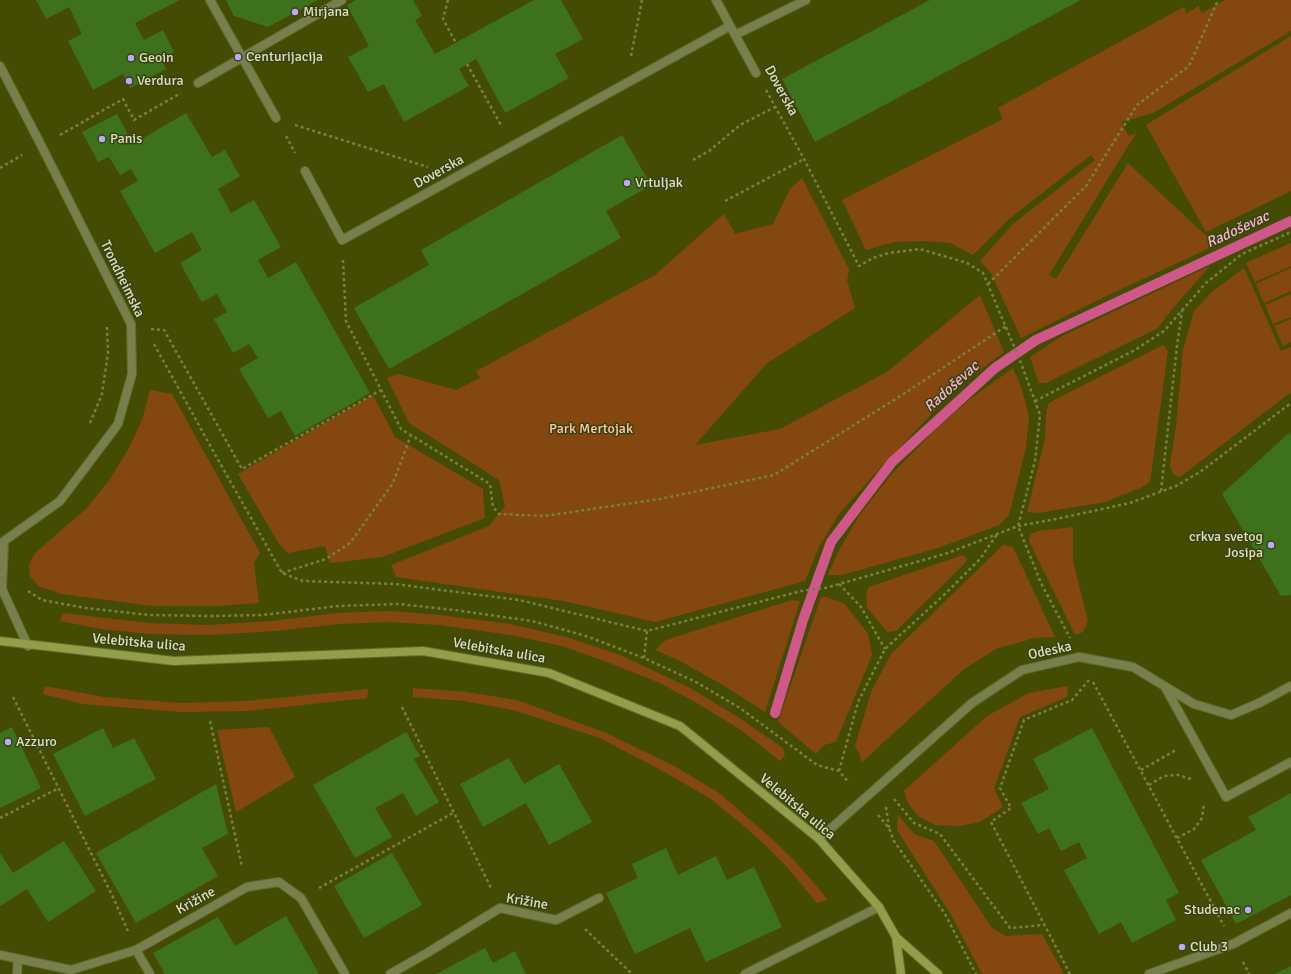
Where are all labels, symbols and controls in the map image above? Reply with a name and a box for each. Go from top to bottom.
place label: Mirjana [303,4,349,20]
marker: Mirjana [290,7,300,17]
place label: Centurijacija [246,49,323,65]
place label: Geoin [139,50,174,66]
marker: Centurijacija [233,52,243,62]
marker: Geoin [126,53,136,63]
street label: Doverska [760,63,802,119]
place label: Verdura [137,73,184,89]
marker: Verdura [124,76,134,86]
place label: Panis [110,131,142,147]
marker: Panis [97,134,107,144]
street label: Doverska [411,151,467,193]
place label: Vrtuljak [635,175,683,191]
marker: Vrtuljak [622,178,632,188]
water label: Radoševac [1204,208,1272,252]
street label: Trondheimska [96,238,148,320]
water label: Radoševac [921,358,983,416]
park label: Park Mertojak [549,421,633,437]
place label: crkva svetog Josipa [1189,529,1263,562]
marker: crkva svetog Josipa [1266,540,1276,550]
street label: Velebitska ulica [92,631,186,655]
street label: Velebitska ulica [451,635,547,667]
street label: Odeska [1027,638,1073,664]
place label: Azzuro [16,734,57,750]
marker: Azzuro [3,737,13,747]
street label: Velebitska ulica [756,770,838,844]
street label: Križine [173,883,219,919]
street label: Križine [505,890,549,914]
place label: Studenac [1184,902,1240,918]
marker: Studenac [1243,905,1253,915]
place label: Club 3 [1190,939,1228,955]
marker: Club 3 [1177,942,1187,952]

